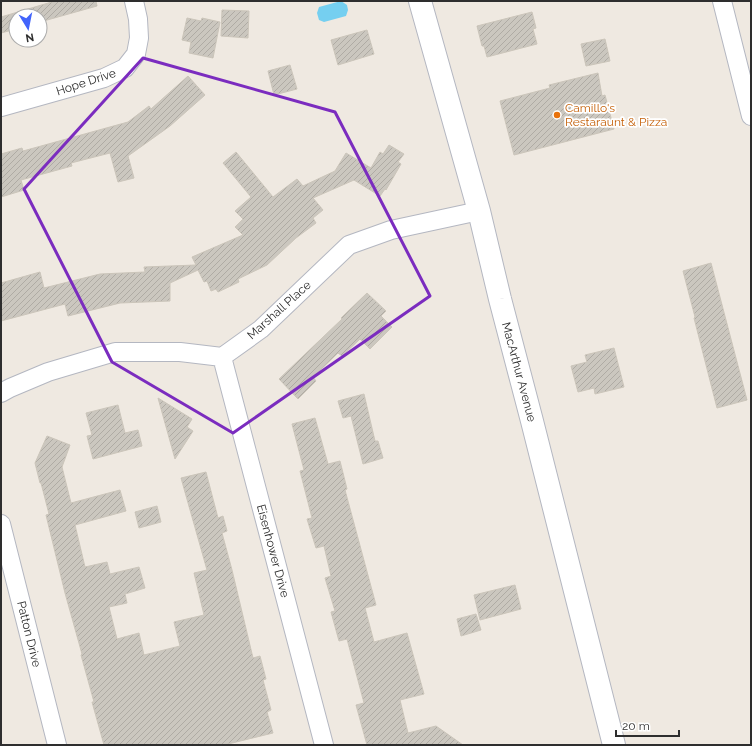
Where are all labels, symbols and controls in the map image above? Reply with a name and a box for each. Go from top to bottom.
north arrow [8,8,48,48]
text: N [24,30,35,44]
street label: Hope Drive [54,66,118,98]
place label: Camillo's Restaraunt & Pizza [565,101,667,129]
marker: Camillo's Restaraunt & Pizza [552,110,562,120]
street label: Marshall Place [244,278,314,342]
street label: MacArthur Avenue [499,321,539,423]
street label: Eisenhower Drive [254,503,292,599]
street label: Patton Drive [14,599,44,669]
scale bar [616,712,679,738]
text: 20 m [622,719,650,733]

